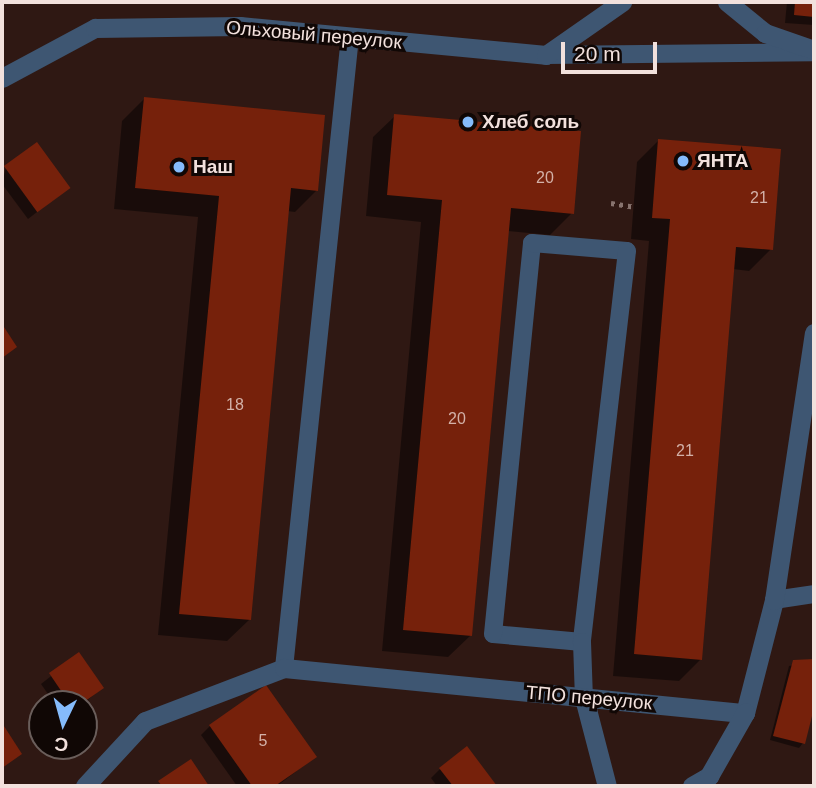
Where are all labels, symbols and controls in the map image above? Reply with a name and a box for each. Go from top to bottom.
street label: Ольховый переулок [225,16,403,54]
scale bar [564,28,660,72]
text: 20 m [574,42,621,65]
place label: Хлеб соль [482,111,579,133]
marker: Хлеб соль [460,114,476,130]
place label: ЯНТА [697,150,749,172]
marker: ЯНТА [675,153,691,169]
place label: Наш [193,156,233,178]
marker: Наш [171,159,187,175]
house number: 20 [536,168,554,188]
house number: 21 [750,188,768,208]
house number: 18 [226,395,244,415]
house number: 20 [448,409,466,429]
house number: 21 [676,441,694,461]
street label: ТПО переулок [525,681,653,715]
north arrow [28,690,98,760]
house number: 5 [259,731,267,751]
text: С [54,733,69,755]

